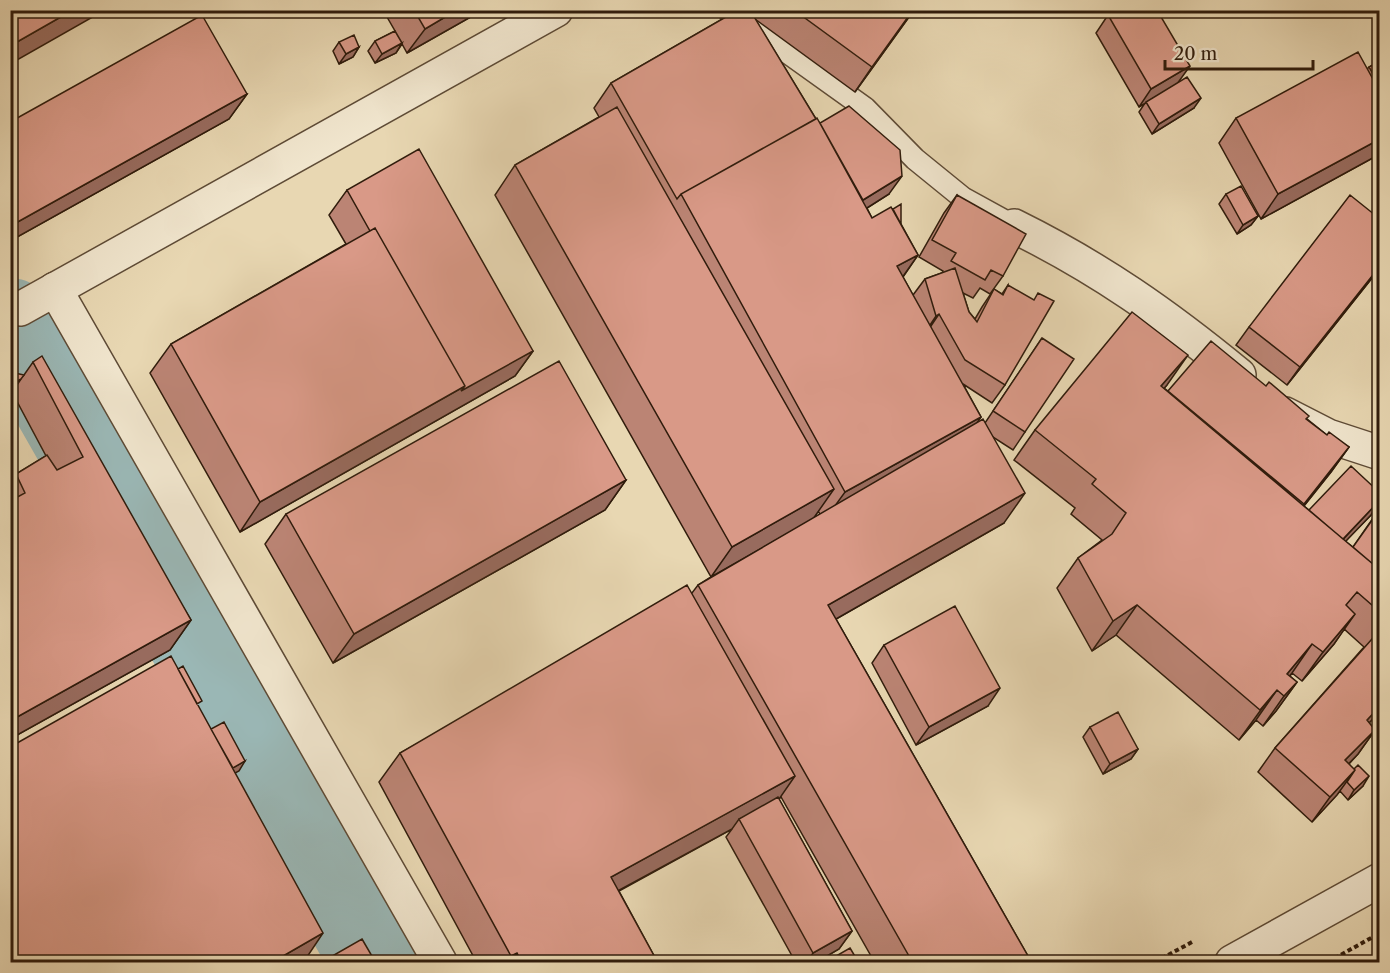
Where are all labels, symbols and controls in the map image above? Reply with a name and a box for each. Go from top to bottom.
scale bar [1165,33,1314,71]
text: 20 m [1174,43,1218,65]

